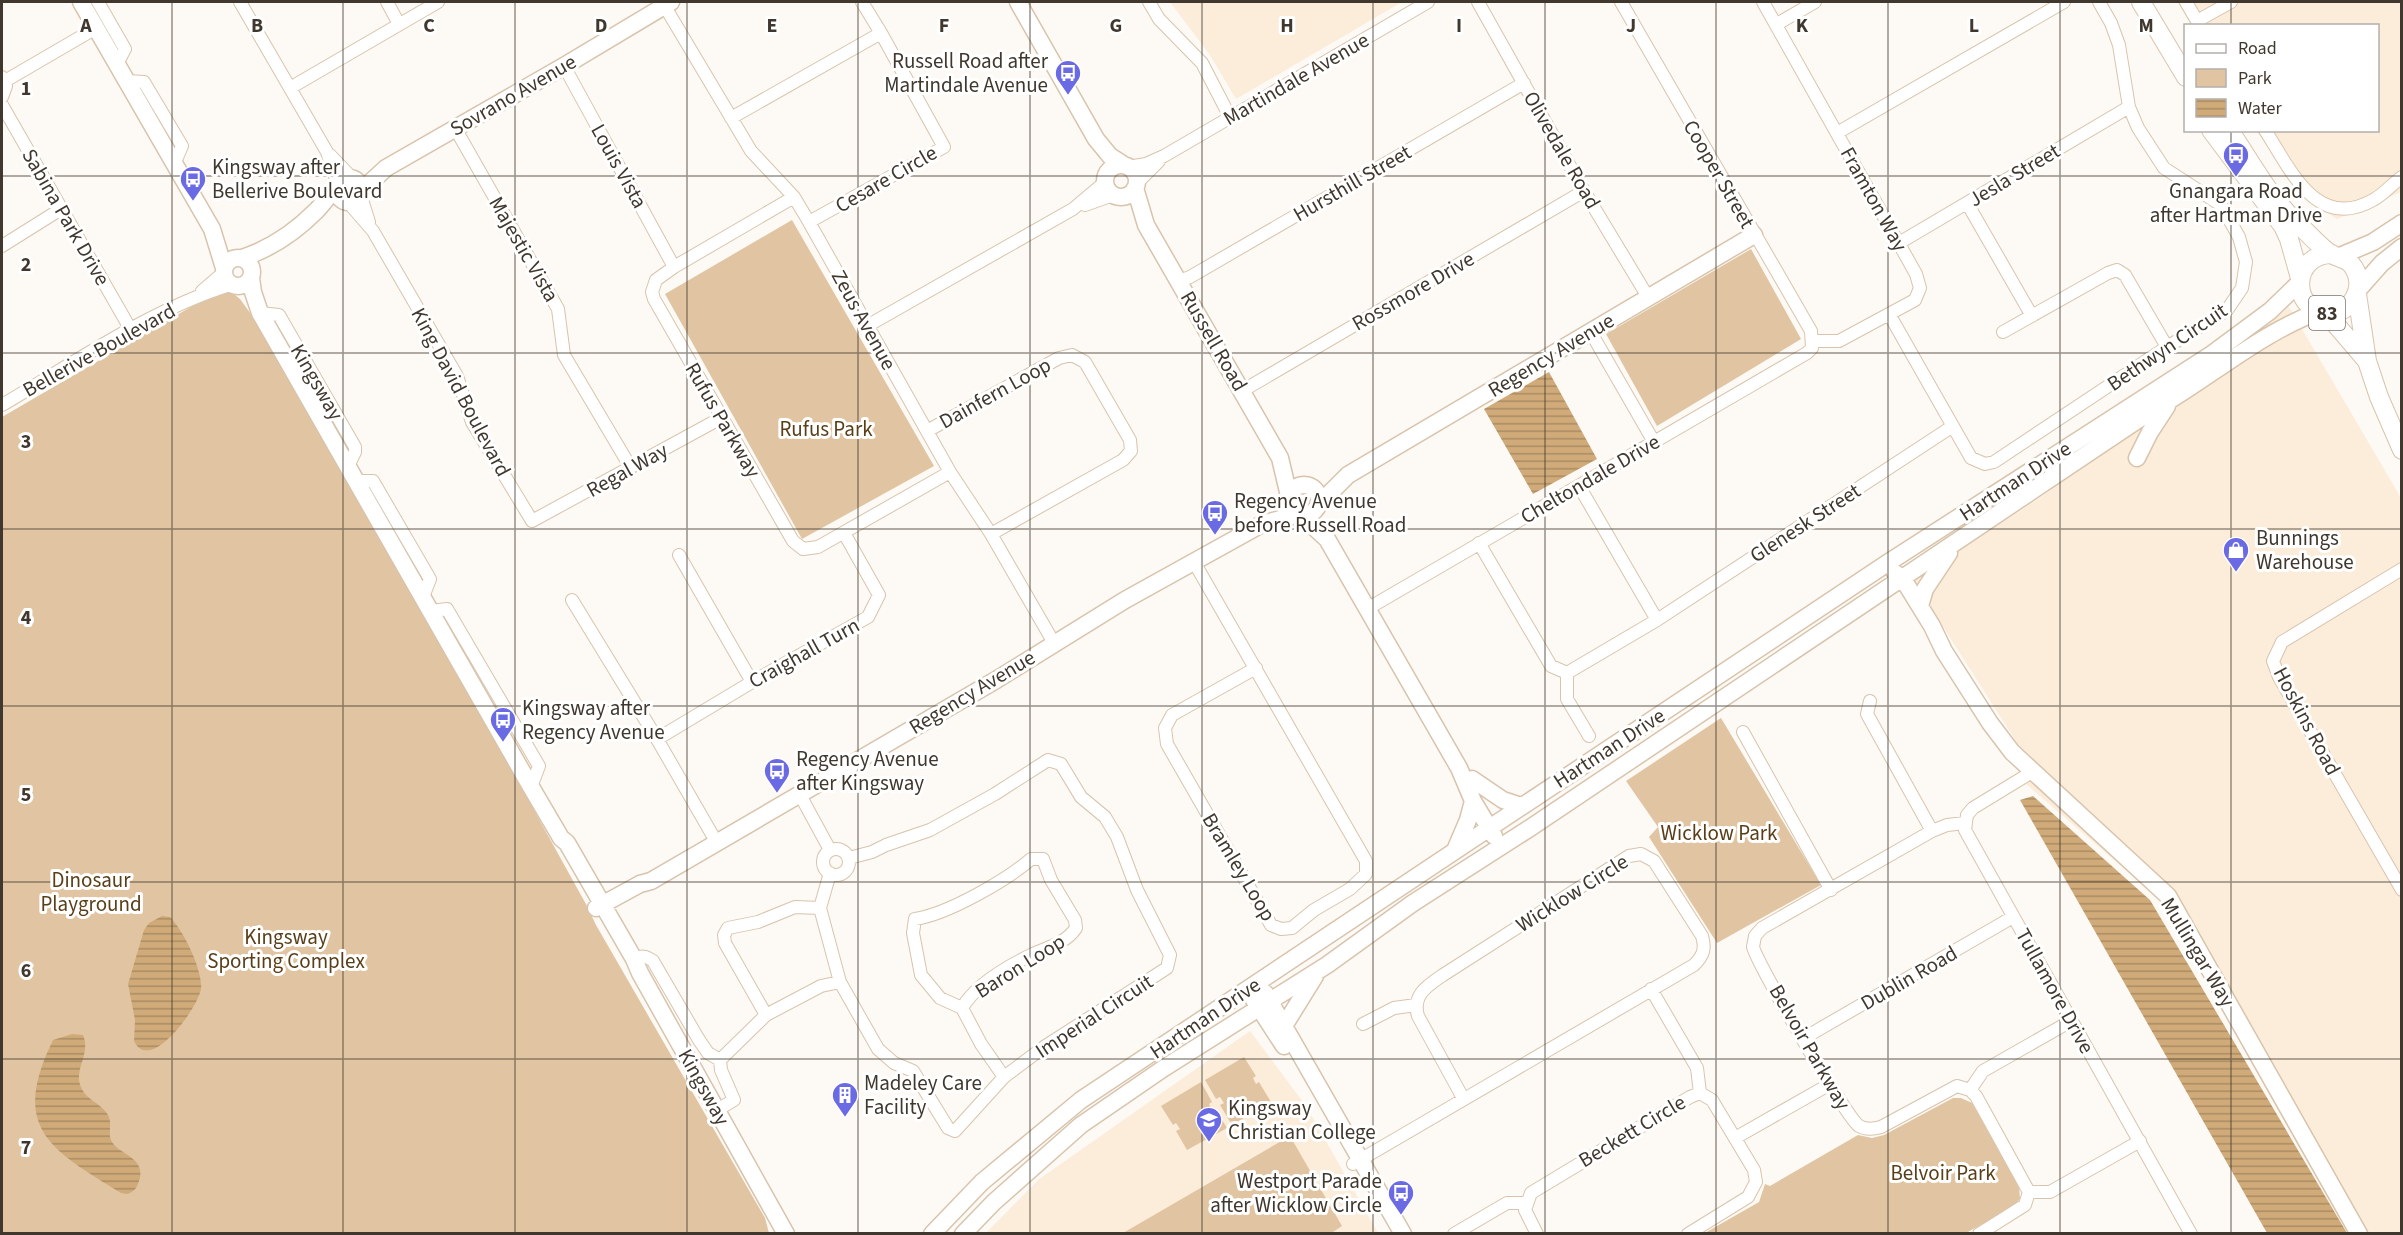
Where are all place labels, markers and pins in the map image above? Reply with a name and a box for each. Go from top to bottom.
place label: Russell Road after Martindale Avenue [884,46,1049,100]
bus stop icon: Russell Road after Martindale Avenue [1053,58,1083,96]
bus stop icon: Gnangara Road after Hartman Drive [2221,140,2251,178]
place label: Kingsway after Bellerive Boulevard [212,152,382,206]
bus stop icon: Kingsway after Bellerive Boulevard [178,164,208,202]
place label: Gnangara Road after Hartman Drive [2150,176,2322,230]
place label: Regency Avenue before Russell Road [1234,486,1406,540]
bus stop icon: Regency Avenue before Russell Road [1200,498,1230,536]
place label: Bunnings Warehouse [2256,523,2354,577]
shop icon: Bunnings Warehouse [2221,535,2251,573]
place label: Kingsway after Regency Avenue [522,693,665,747]
bus stop icon: Kingsway after Regency Avenue [488,705,518,743]
place label: Regency Avenue after Kingsway [796,744,939,798]
bus stop icon: Regency Avenue after Kingsway [762,756,792,794]
place label: Madeley Care Facility [864,1068,982,1122]
building icon: Madeley Care Facility [830,1080,860,1118]
place label: Kingsway Christian College [1228,1093,1376,1147]
school or university icon: Kingsway Christian College [1194,1105,1224,1143]
place label: Westport Parade after Wicklow Circle [1210,1166,1382,1220]
bus stop icon: Westport Parade after Wicklow Circle [1386,1178,1416,1216]

